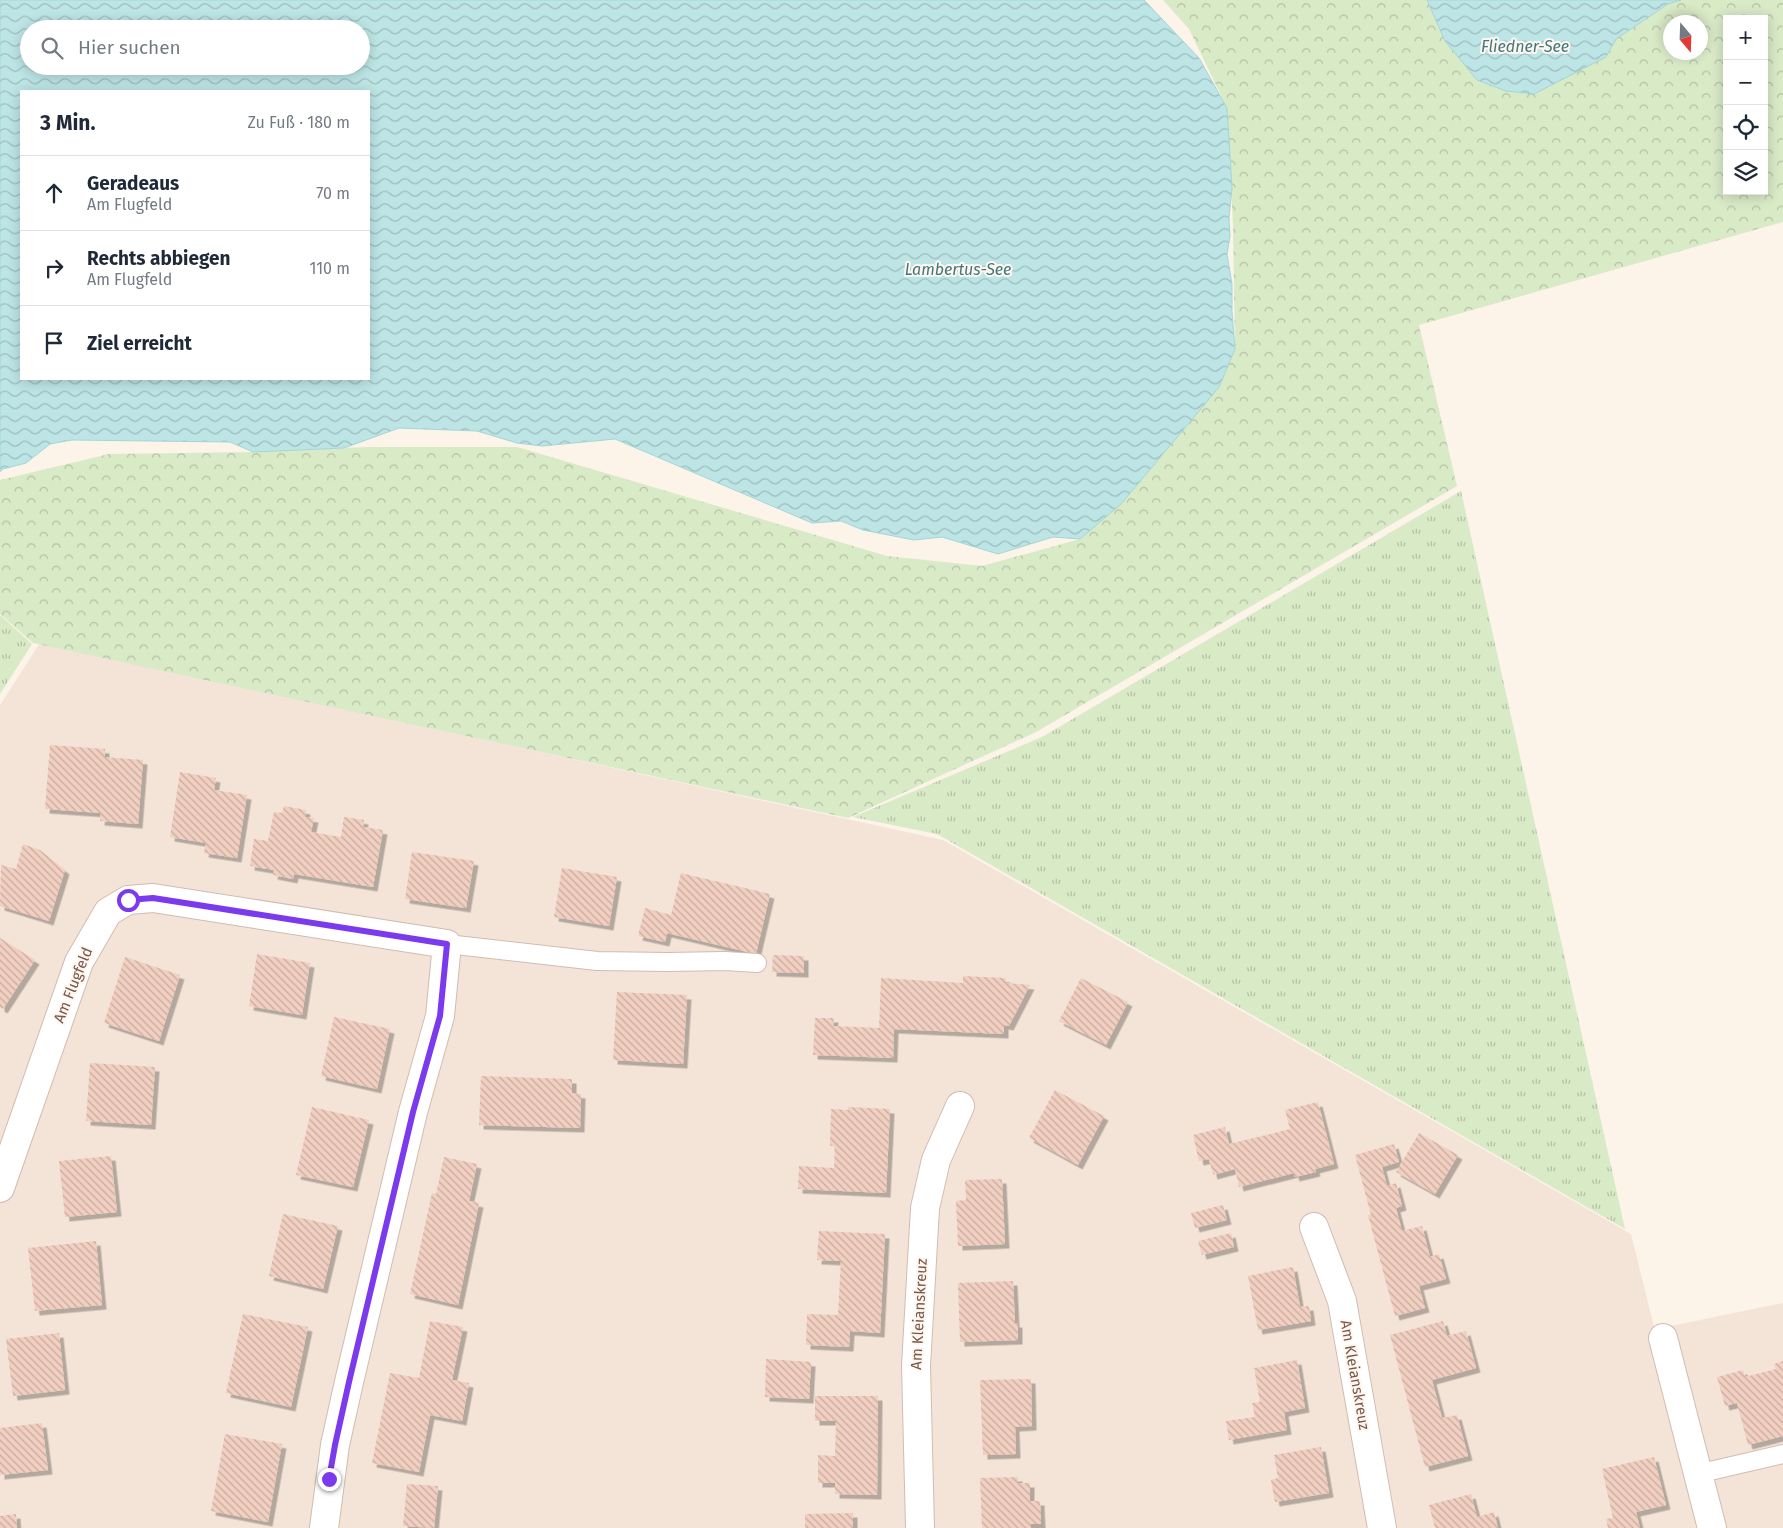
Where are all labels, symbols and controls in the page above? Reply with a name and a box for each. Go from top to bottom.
north arrow [1663,15,1708,60]
map controls [1723,15,1768,195]
button: + [1723,15,1768,60]
search box [20,20,370,75]
icon: search [38,34,66,62]
text: Hier suchen [78,36,181,59]
water label: Fliedner-See [1481,37,1569,56]
button: − [1723,60,1768,105]
button: locate [1723,105,1768,150]
text: 3 Min. [40,110,95,136]
text: Zu Fuß · 180 m [247,113,350,132]
button: layers [1723,150,1768,195]
text: Geradeaus [87,172,179,195]
icon: ahead [40,179,68,207]
text: 70 m [316,184,350,203]
text: Am Flugfeld [87,195,172,214]
text: Rechts abbiegen [87,247,230,270]
icon: right [40,254,68,282]
text: 110 m [309,259,350,278]
water label: Lambertus-See [905,260,1011,279]
text: Am Flugfeld [87,270,172,289]
icon: arrive [40,329,68,357]
text: Ziel erreicht [87,332,192,355]
route start [117,889,140,912]
street label: Am Flugfeld [50,945,96,1025]
street label: Am Kleianskreuz [907,1257,931,1370]
street label: Am Kleianskreuz [1336,1319,1374,1432]
route end [318,1468,341,1491]

